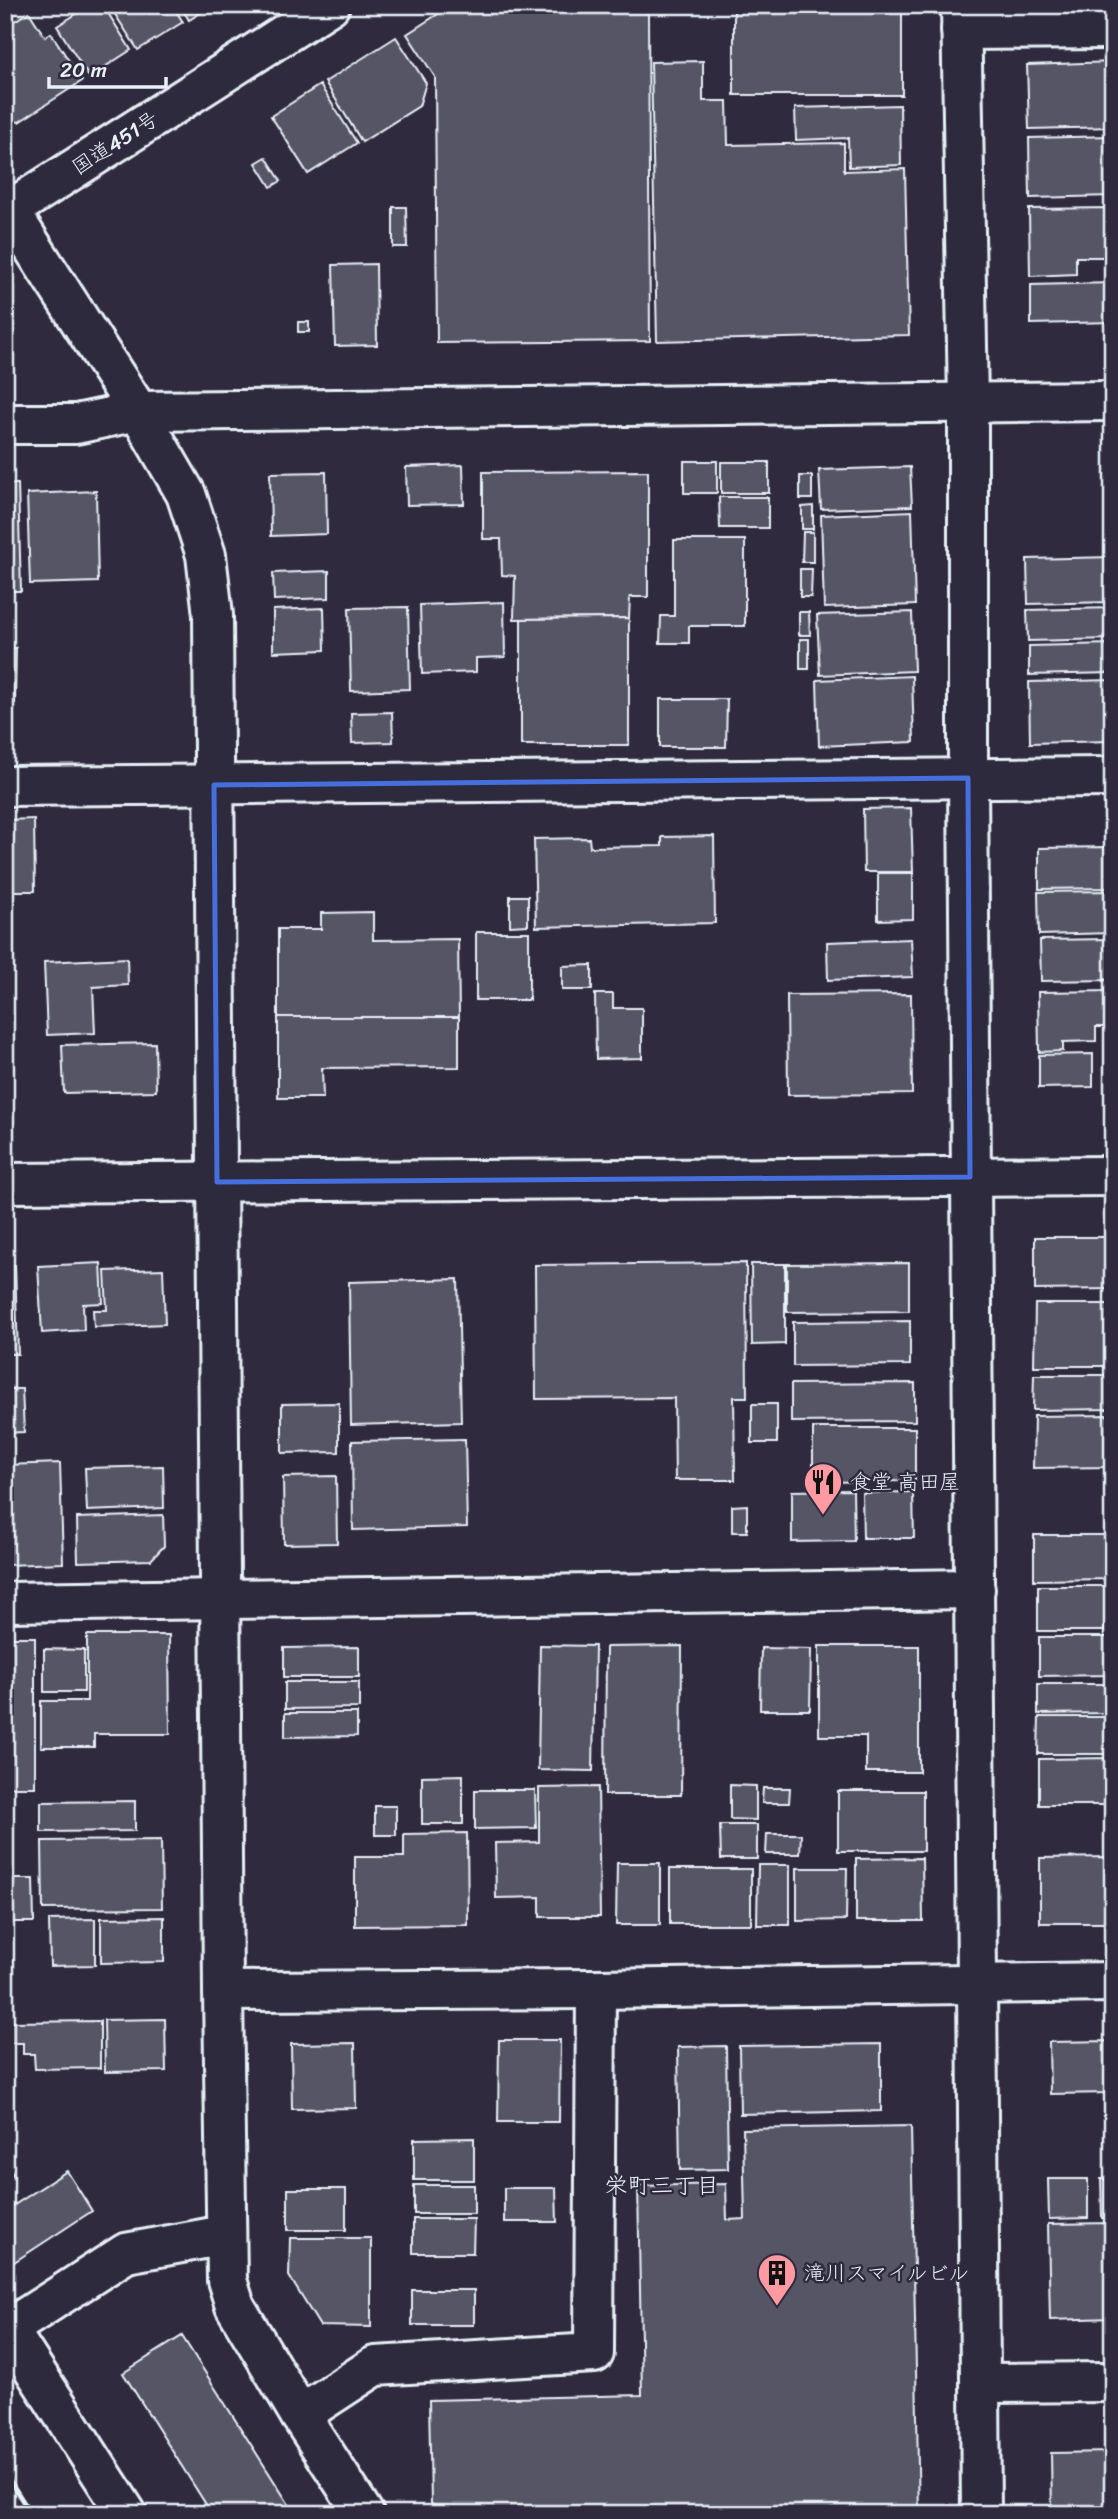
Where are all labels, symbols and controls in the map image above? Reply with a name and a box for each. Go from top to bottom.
scale bar [49,46,166,90]
text: 20 m [60,51,107,89]
street label: 国道451号 [64,100,166,186]
restaurant icon: 食堂 高田屋 [802,1461,844,1516]
place label: 食堂 高田屋 [850,1463,960,1501]
district label: 栄町三丁目 [605,2165,720,2206]
building icon: 滝川スマイルビル [756,2252,798,2307]
place label: 滝川スマイルビル [804,2254,969,2292]

